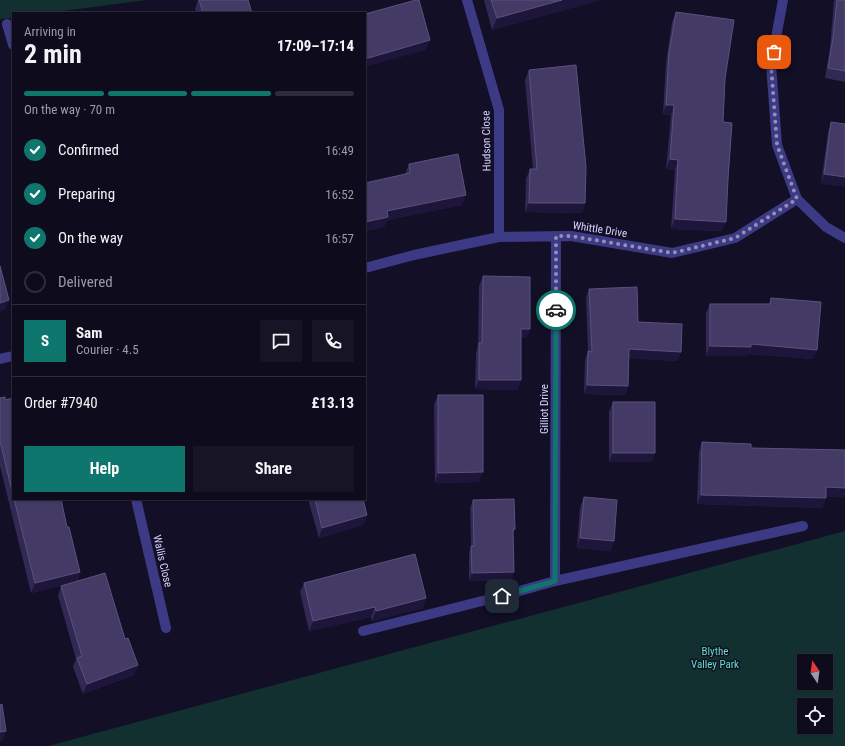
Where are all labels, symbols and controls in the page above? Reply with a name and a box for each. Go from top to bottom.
text: Arriving in [24,24,76,39]
pin [757,35,791,69]
text: 17:09–17:14 [277,37,354,55]
text: 2 min [24,39,82,69]
icon: bag [763,41,785,63]
text: On the way · 70 m [24,102,115,117]
street label: Hudson Close [479,111,494,171]
icon: check [24,139,46,161]
text: Confirmed [58,141,119,159]
text: 16:49 [325,143,354,158]
icon: check [24,183,46,205]
text: Preparing [58,185,115,203]
text: 16:52 [325,187,354,202]
street label: Whittle Drive [572,219,628,240]
icon: check [24,227,46,249]
text: On the way [58,229,123,247]
text: 16:57 [325,231,354,246]
text: Delivered [58,273,113,291]
courier [536,290,576,330]
icon: car [545,299,567,321]
button: chat [260,320,302,362]
button: phone [312,320,354,362]
text: Sam [76,324,102,342]
text: S [41,332,49,350]
text: Courier · 4.5 [76,342,139,357]
street label: Gilliot Drive [538,384,551,434]
text: Order #7940 [24,394,98,412]
text: £13.13 [311,394,354,412]
button: Help [24,446,185,492]
button: Share [193,446,354,492]
street label: Wallis Close [150,534,175,588]
pin [485,579,519,613]
icon: home [491,585,513,607]
park label: Blythe Valley Park [691,645,739,671]
north arrow [797,654,833,690]
map controls [797,654,833,734]
button: locate [797,698,833,734]

